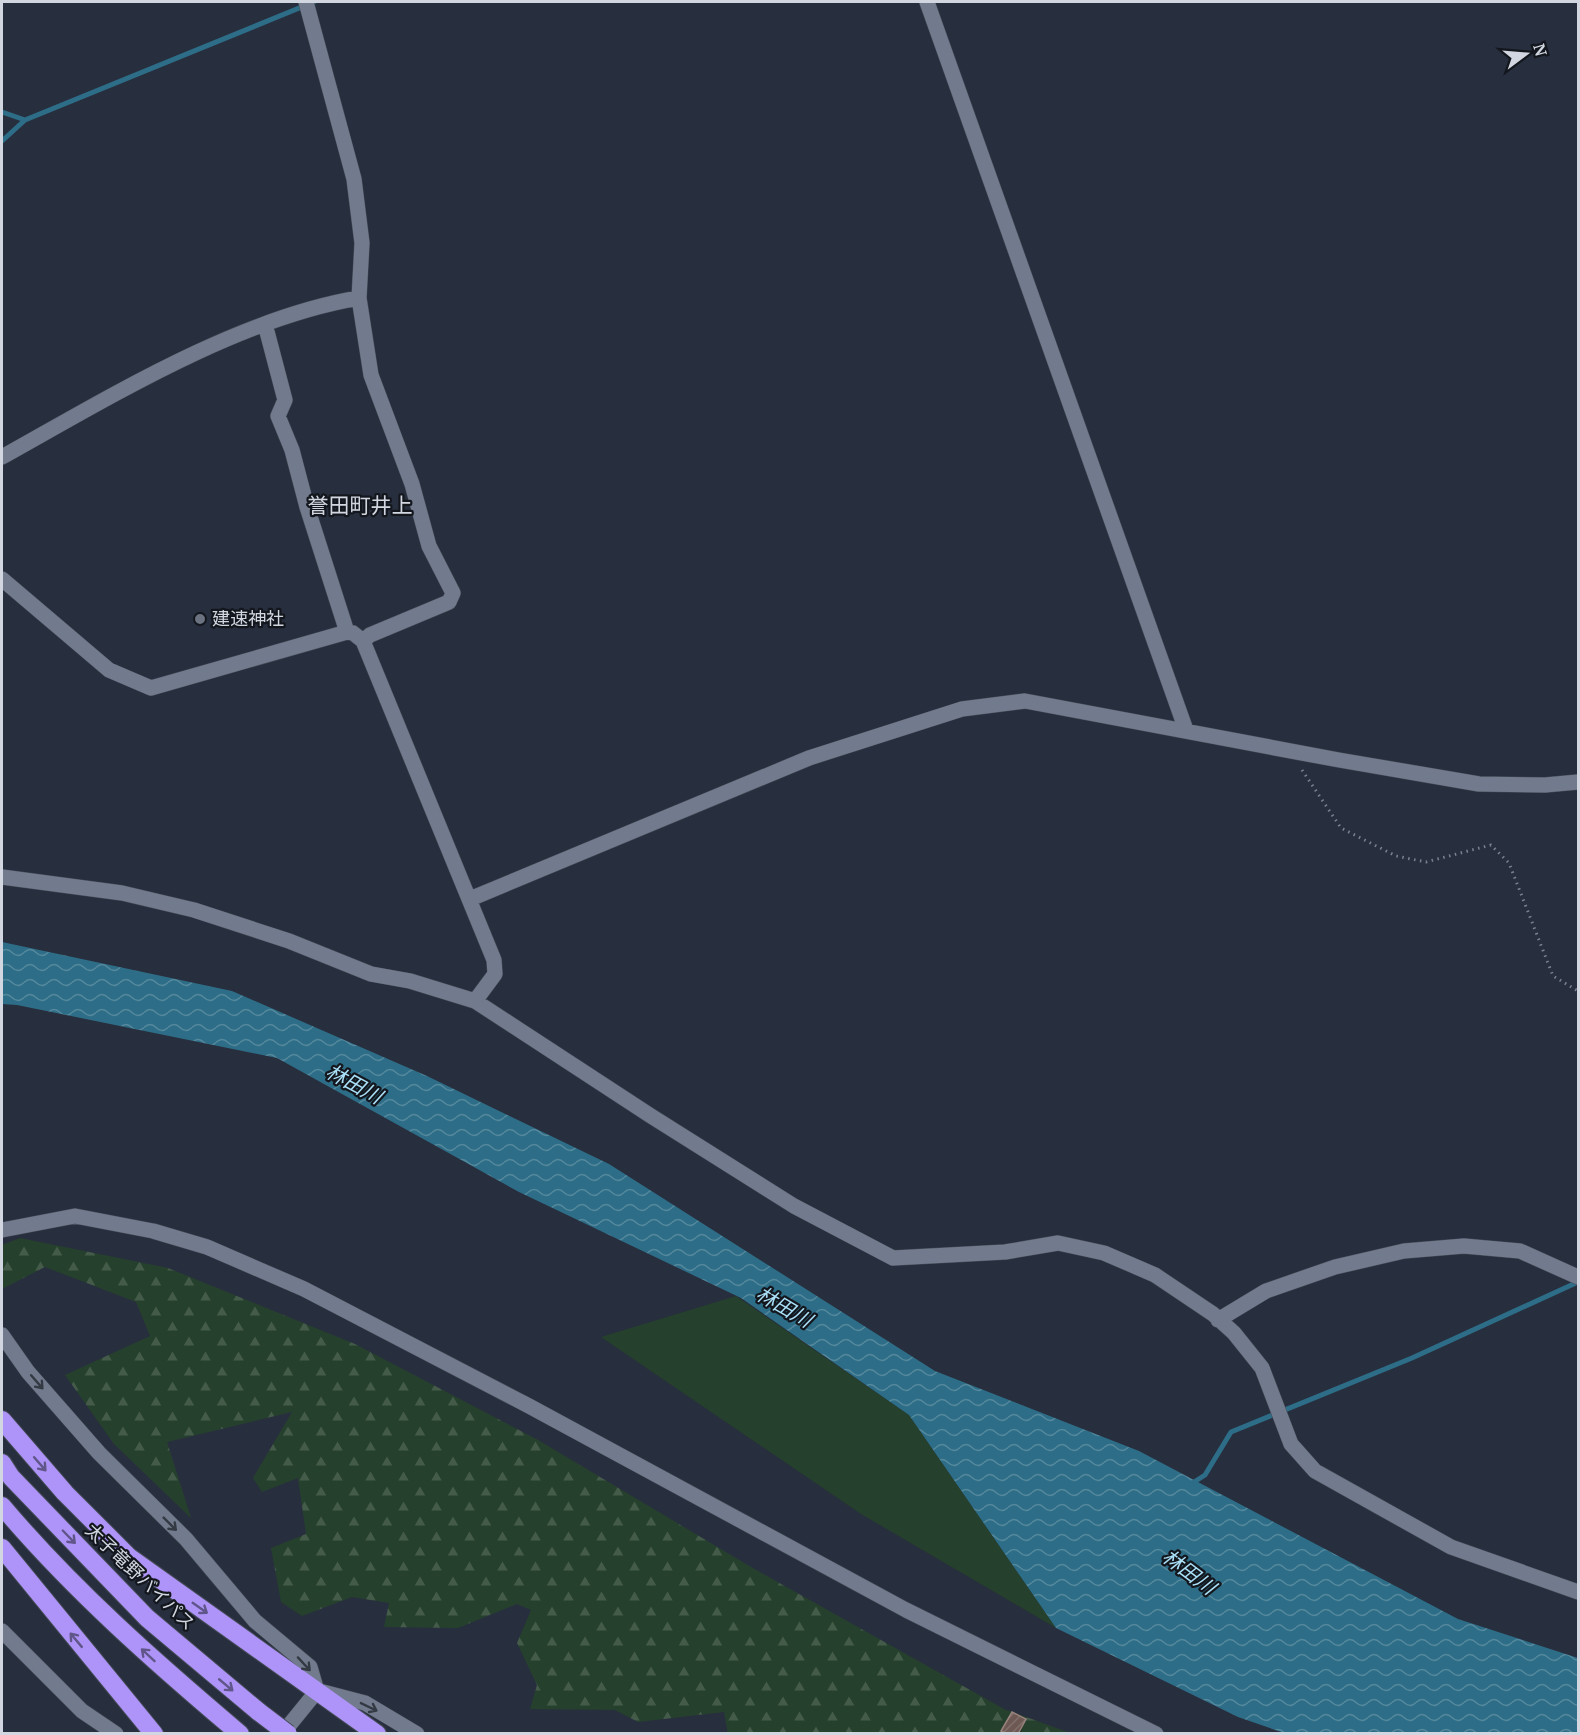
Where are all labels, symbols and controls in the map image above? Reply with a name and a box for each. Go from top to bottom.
north arrow [1496,24,1556,84]
text: N [1528,41,1553,59]
district label: 誉田町井上 [308,491,413,519]
place label: 建速神社 [212,606,284,630]
marker: 建速神社 [193,612,207,626]
water label: 林田川 [321,1058,389,1111]
water label: 林田川 [752,1280,819,1334]
one-way arrow [30,1374,44,1389]
one-way arrow [33,1456,47,1471]
one-way arrow [163,1516,178,1531]
street label: 太子竜野バイパス [81,1518,201,1635]
one-way arrow [62,1530,76,1545]
water label: 林田川 [1157,1543,1223,1602]
one-way arrow [192,1601,208,1614]
one-way arrow [69,1633,83,1648]
one-way arrow [140,1648,155,1662]
one-way arrow [297,1657,311,1672]
one-way arrow [218,1678,233,1692]
one-way arrow [360,1701,378,1713]

